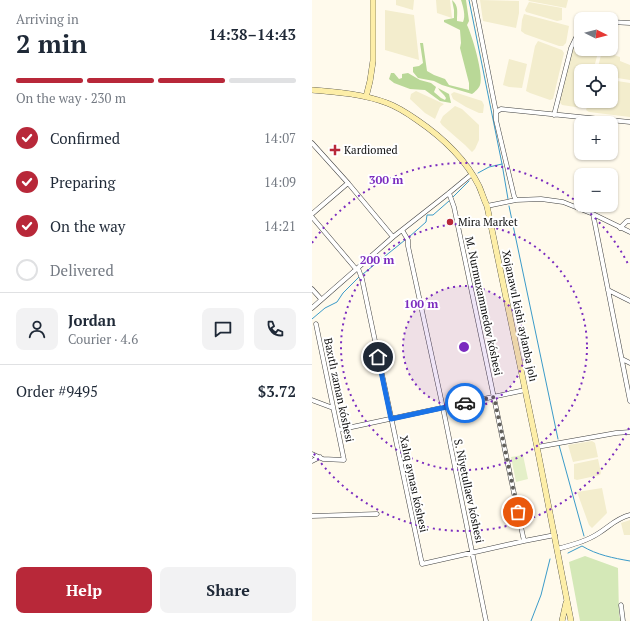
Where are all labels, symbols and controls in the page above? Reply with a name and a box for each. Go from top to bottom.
text: Arriving in [16,10,79,28]
north arrow [574,12,618,56]
map controls [574,12,618,212]
text: 14:38–14:43 [209,24,296,44]
text: 2 min [16,26,87,60]
button: locate [574,64,618,108]
text: On the way · 230 m [16,89,126,107]
button: + [574,116,618,160]
icon: check [16,127,38,149]
text: Confirmed [50,128,120,148]
text: 14:07 [264,129,296,147]
place label: Kardiomed [344,143,398,157]
marker: Kardiomed [329,144,341,156]
button: − [574,168,618,212]
icon: check [16,171,38,193]
text: Preparing [50,172,115,192]
text: 300 m [369,172,403,187]
text: 14:09 [264,173,296,191]
icon: check [16,215,38,237]
place label: Mira Market [458,215,518,229]
text: On the way [50,216,125,236]
text: 14:21 [264,217,296,235]
marker: Mira Market [445,217,455,227]
street label: M. Nurmuxammedov kóshesi [462,235,506,377]
street label: Xojanawıl kishi aylanba jolı [499,249,541,383]
text: 200 m [360,252,394,267]
text: Delivered [50,260,114,280]
text: 100 m [404,296,438,311]
button: person [16,308,58,350]
button: chat [202,308,244,350]
button: phone [254,308,296,350]
text: Jordan [68,310,116,330]
text: Courier · 4.6 [68,330,138,348]
street label: Baxıtlı zaman kóshesi [321,337,357,443]
pin [361,340,395,374]
centre of rings [457,340,471,354]
icon: home [367,346,389,368]
text: Order #9495 [16,381,98,401]
text: $3.72 [258,381,296,401]
courier [445,383,485,423]
icon: car [454,392,476,414]
street label: Xalıq aynası kóshesi [397,434,431,534]
street label: S. Niyetullaev kóshesi [451,438,487,544]
pin [501,495,535,529]
icon: bag [507,501,529,523]
button: Help [16,567,152,613]
button: Share [160,567,296,613]

